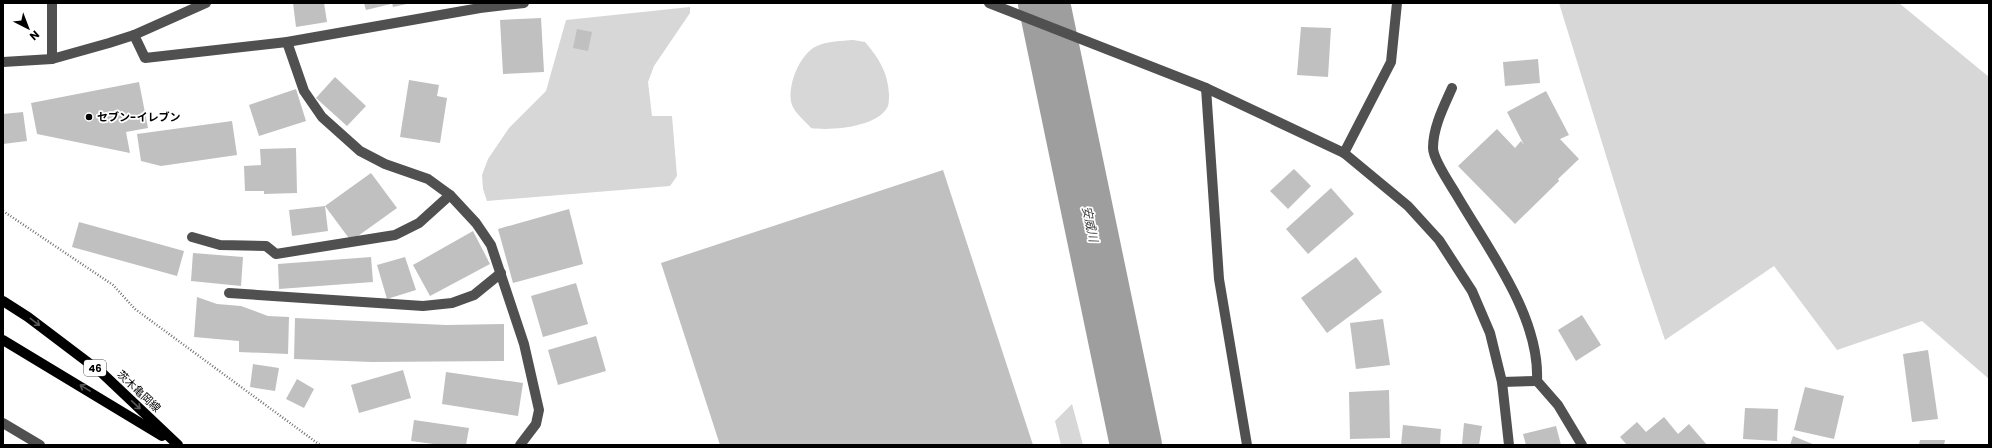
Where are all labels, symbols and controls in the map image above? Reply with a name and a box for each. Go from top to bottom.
north arrow [8,8,48,48]
text: N [26,27,43,44]
place label: セブン-イレブン [97,109,180,125]
marker: セブン-イレブン [84,112,94,122]
water label: 安威川 [1078,205,1103,245]
one-way arrow [30,318,41,327]
road number: 46 [84,360,106,376]
street label: 茨木亀岡線 [113,366,165,416]
one-way arrow [79,384,91,392]
one-way arrow [131,400,141,410]

